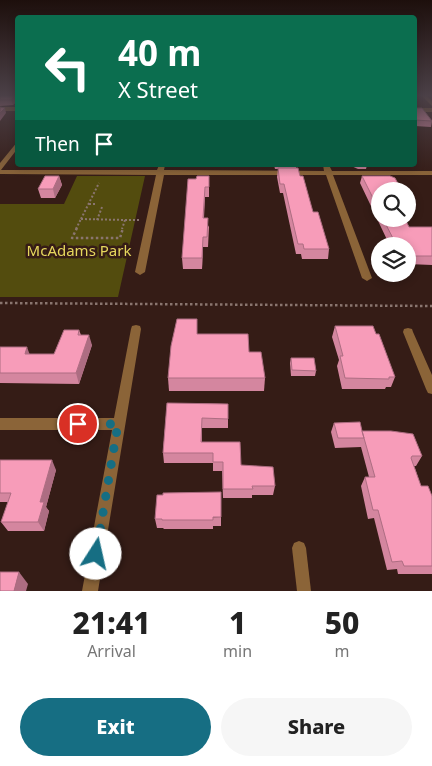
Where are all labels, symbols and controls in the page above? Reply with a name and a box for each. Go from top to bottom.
text: 40 m [118,29,201,76]
icon: left [35,35,100,100]
text: X Street [118,74,198,104]
icon: arrive [90,130,118,158]
text: Then [35,131,80,157]
map controls [371,182,416,282]
button: search [371,182,416,227]
button: layers [371,237,416,282]
park label: McAdams Park [27,240,131,260]
pin [57,403,99,445]
icon: arrive [64,410,92,438]
position arrow [69,527,121,579]
text: 21:41 [73,602,151,643]
text: 1 [229,602,246,643]
text: 50 [325,602,359,643]
text: Arrival [87,640,136,662]
text: min [223,640,252,662]
text: m [335,640,350,662]
button: Exit [20,698,211,756]
button: Share [221,698,412,756]

